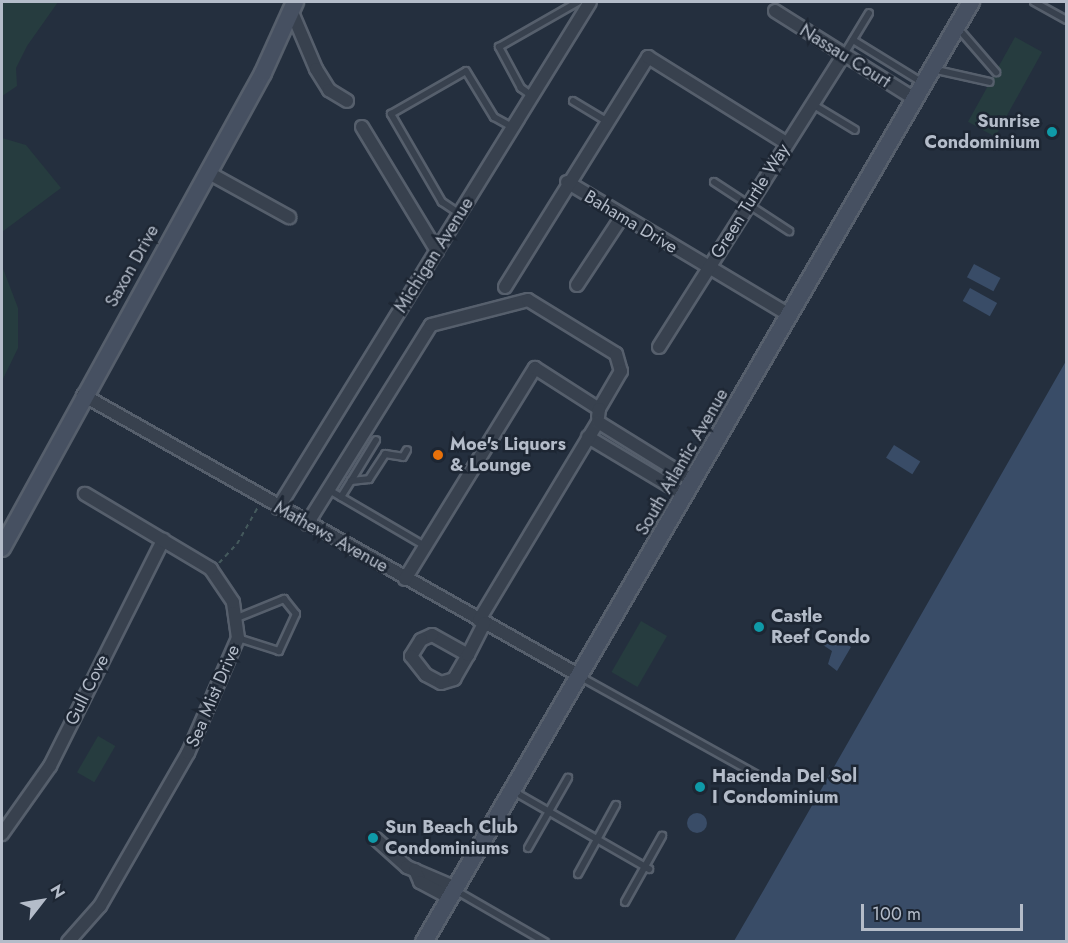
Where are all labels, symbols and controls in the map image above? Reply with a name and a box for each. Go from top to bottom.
street label: Nassau Court [796,20,894,92]
place label: Sunrise Condominium [925,111,1040,154]
marker: Sunrise Condominium [1045,125,1059,139]
street label: Green Turtle Way [706,140,794,262]
street label: Bahama Drive [580,186,682,258]
street label: Michigan Avenue [390,193,478,317]
street label: Saxon Drive [101,221,163,311]
street label: South Atlantic Avenue [631,385,733,539]
place label: Moe's Liquors & Lounge [450,434,566,476]
marker: Moe's Liquors & Lounge [431,448,445,462]
street label: Mathews Avenue [270,497,392,577]
place label: Castle Reef Condo [771,606,870,648]
marker: Castle Reef Condo [752,620,766,634]
street label: Sea Mist Drive [182,641,244,751]
street label: Gull Cove [61,651,113,729]
place label: Hacienda Del Sol I Condominium [712,766,857,808]
marker: Hacienda Del Sol I Condominium [693,780,707,794]
place label: Sun Beach Club Condominiums [385,817,518,860]
marker: Sun Beach Club Condominiums [366,831,380,845]
north arrow [12,871,72,931]
text: N [45,880,71,903]
scale bar [864,892,1026,930]
text: 100 m [872,901,921,927]

